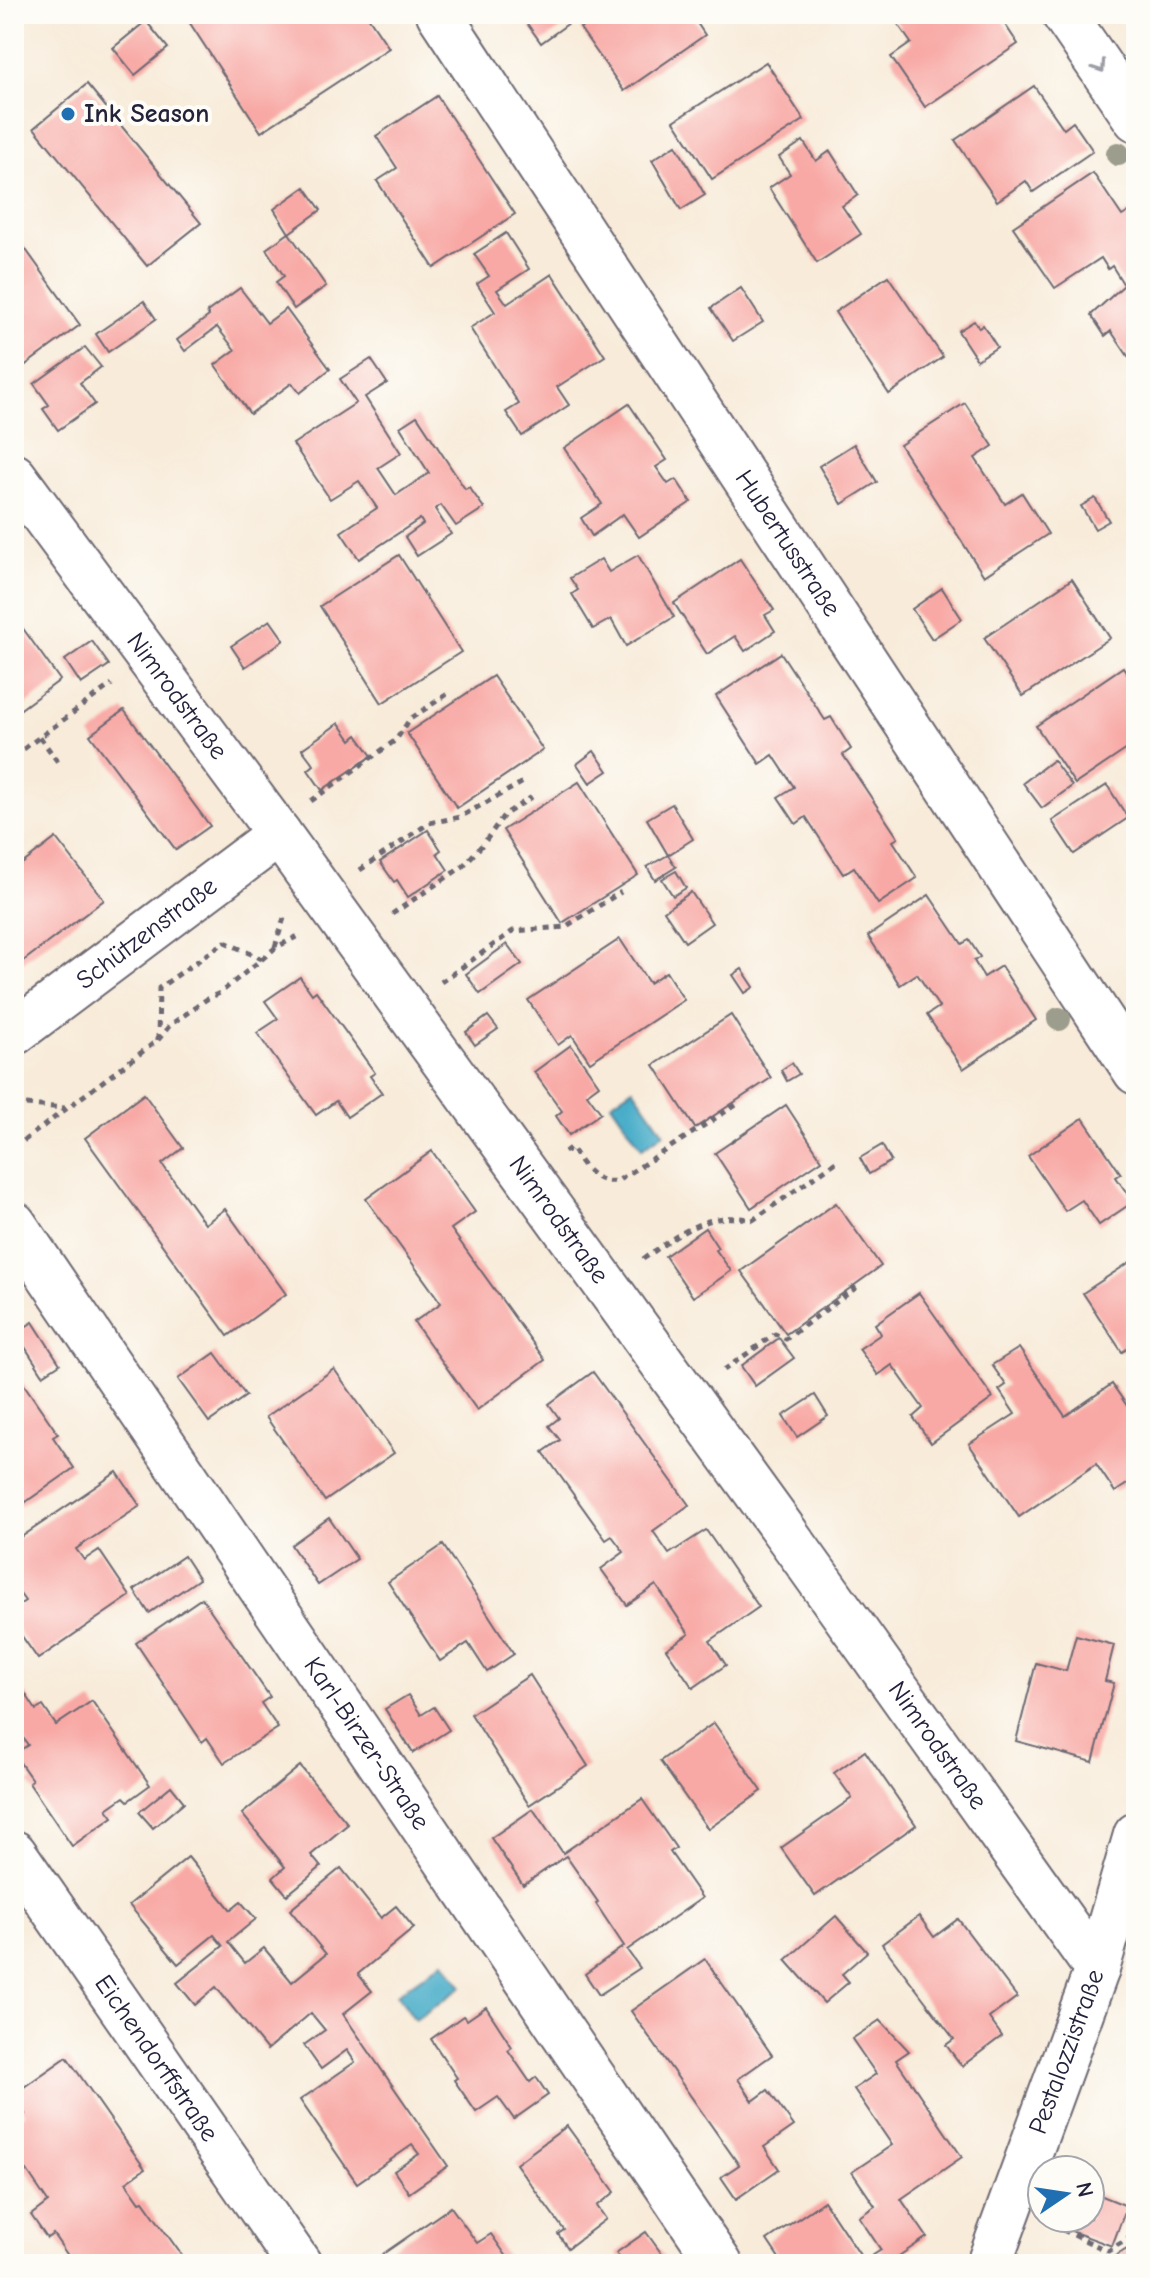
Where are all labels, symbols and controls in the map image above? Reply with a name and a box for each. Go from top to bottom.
one-way arrow [1090,58,1105,72]
place label: Ink Season [84,99,209,129]
marker: Ink Season [59,105,77,123]
street label: Hubertusstraße [729,465,847,622]
street label: Nimrodstraße [120,627,234,766]
street label: Schützenstraße [71,871,223,996]
street label: Nimrodstraße [502,1150,615,1289]
street label: Karl-Birzer-Straße [298,1652,436,1836]
street label: Nimrodstraße [882,1676,993,1815]
street label: Pestalozzistraße [1023,1965,1111,2138]
street label: Eichendorffstraße [88,1969,225,2148]
north arrow [1026,2154,1106,2234]
text: N [1070,2180,1099,2200]

